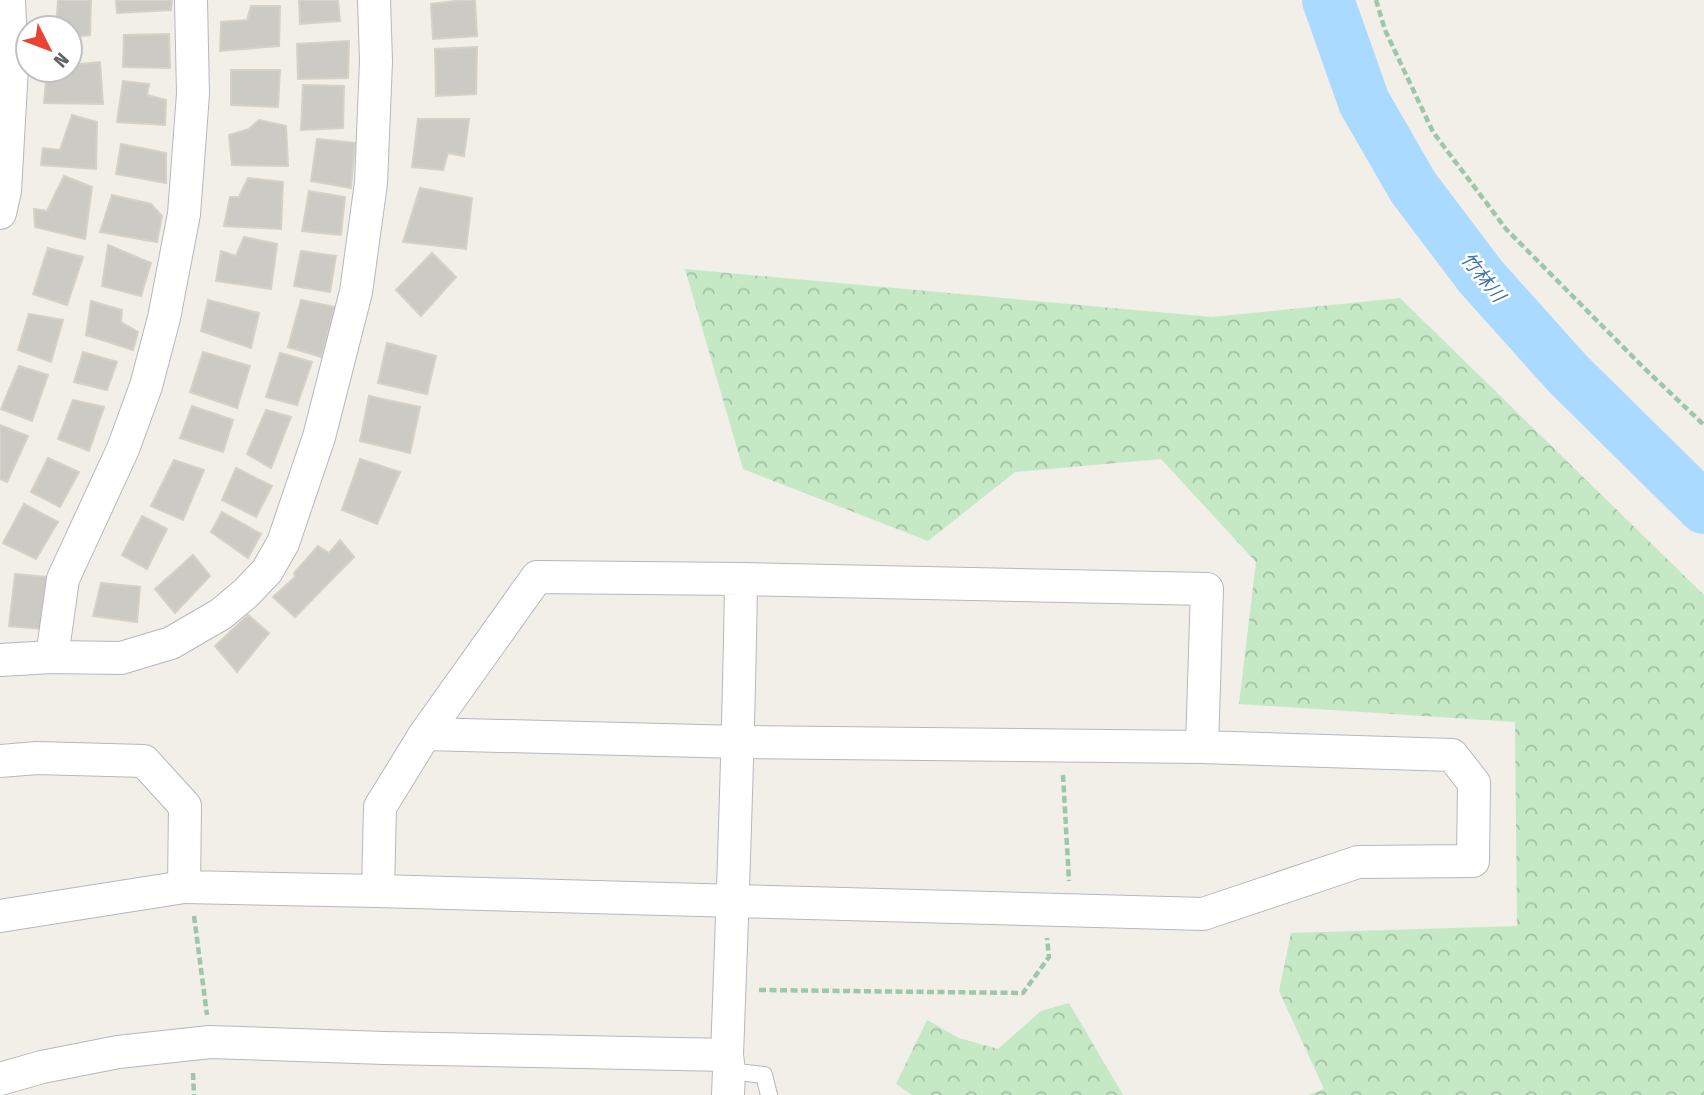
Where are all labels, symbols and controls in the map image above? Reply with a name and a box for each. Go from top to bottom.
north arrow [14,14,84,84]
text: N [49,48,74,72]
water label: 竹林川 [1456,248,1511,308]

